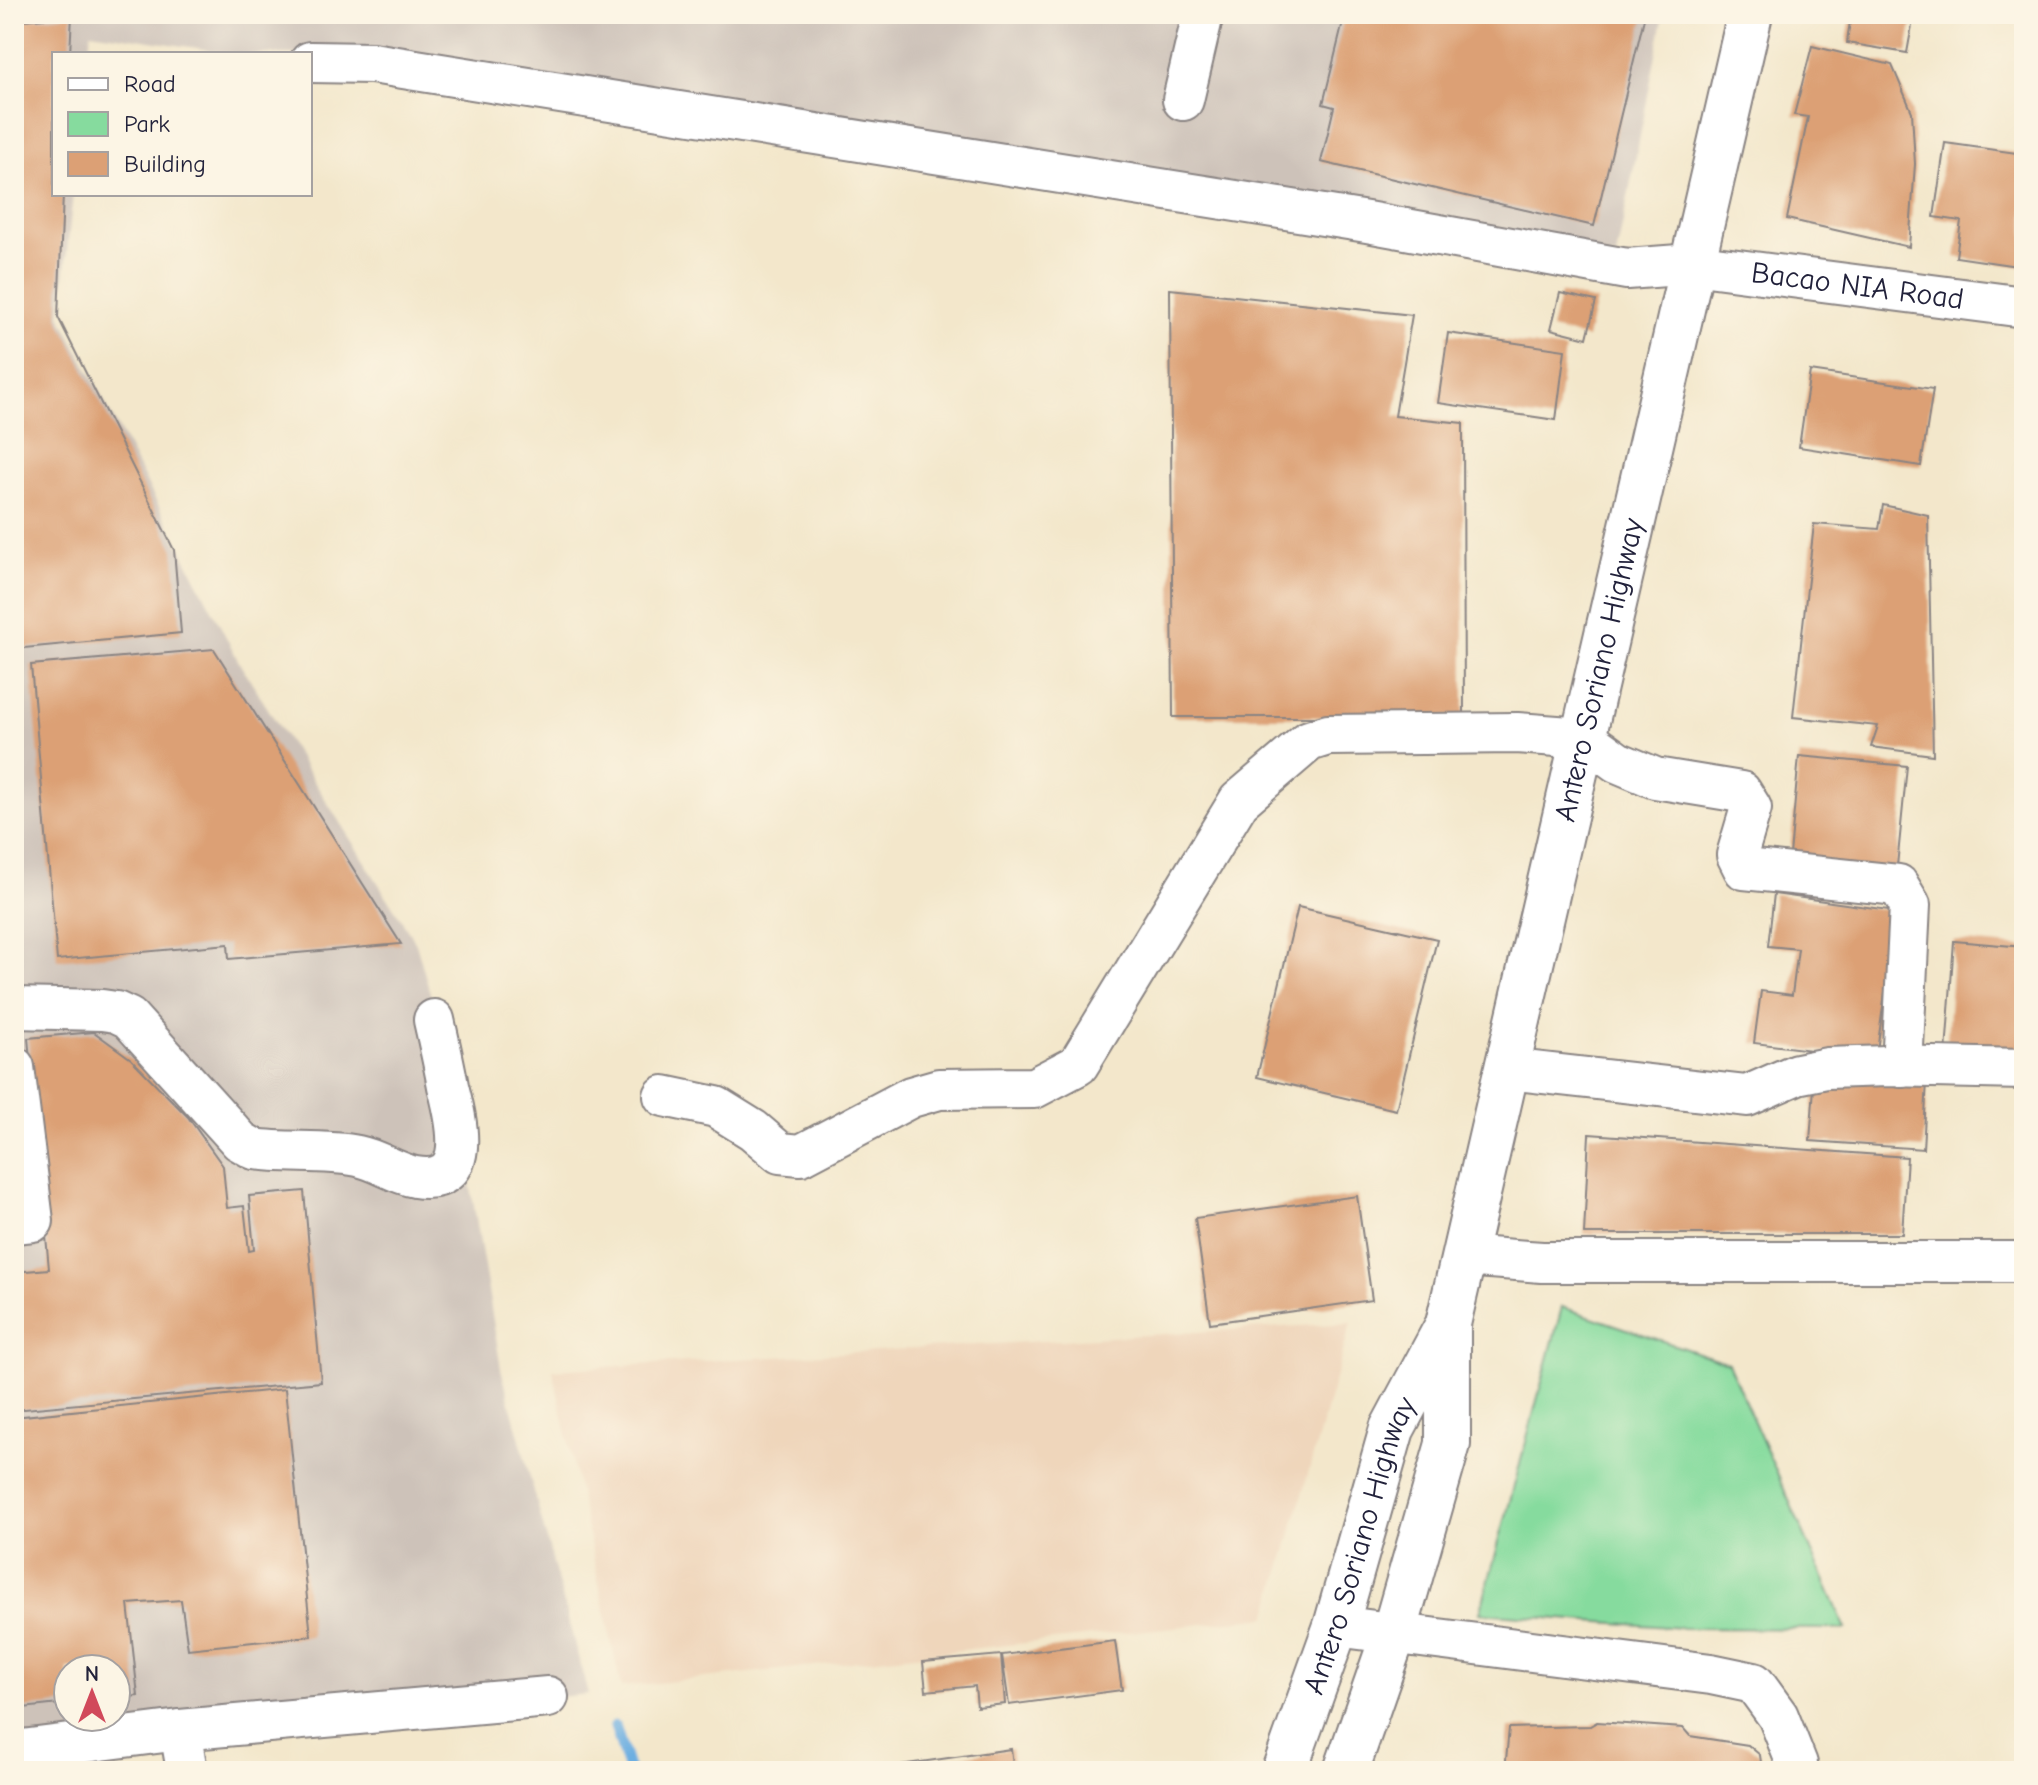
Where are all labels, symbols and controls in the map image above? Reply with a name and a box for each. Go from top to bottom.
legend [52,52,312,196]
text: Road [124,70,176,98]
text: Park [124,110,170,138]
text: Building [124,150,206,178]
street label: Bacao NIA Road [1749,254,1966,317]
street label: Antero Soriano Highway [1547,514,1651,825]
street label: Antero Soriano Highway [1296,1390,1424,1699]
north arrow [52,1653,132,1733]
text: N [85,1661,99,1687]

